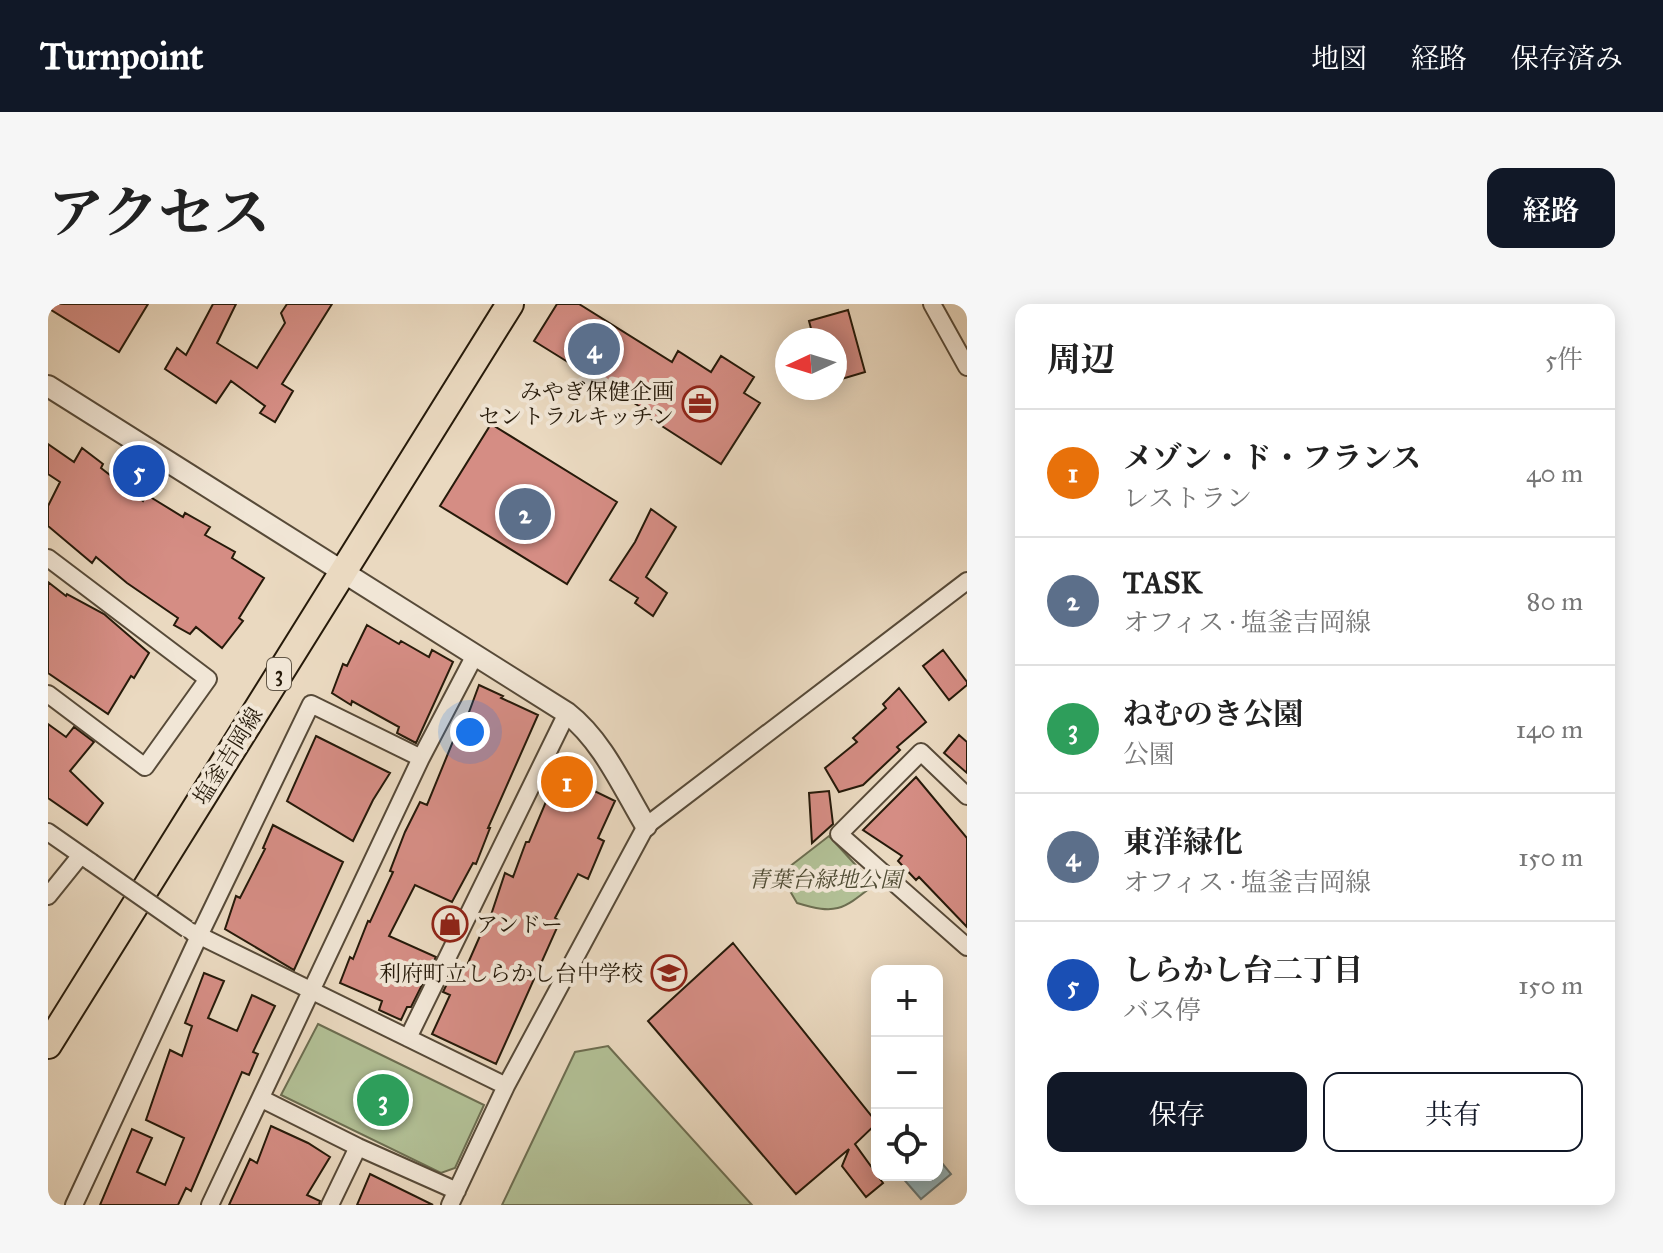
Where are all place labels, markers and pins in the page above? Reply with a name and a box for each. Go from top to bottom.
pin: 4 [568,319,620,379]
place label: みやぎ保健企画 セントラルキッチン [478,378,674,430]
office icon: みやぎ保健企画 セントラルキッチン [681,385,719,423]
pin: 5 [113,441,165,501]
pin: 2 [499,484,551,544]
pin: 1 [541,752,593,812]
shop icon: アンドー [431,905,469,943]
place label: アンドー [476,911,563,938]
school or university icon: 利府町立しらかし台中学校 [650,954,688,992]
place label: 利府町立しらかし台中学校 [379,960,643,987]
pin: 3 [357,1070,409,1130]

